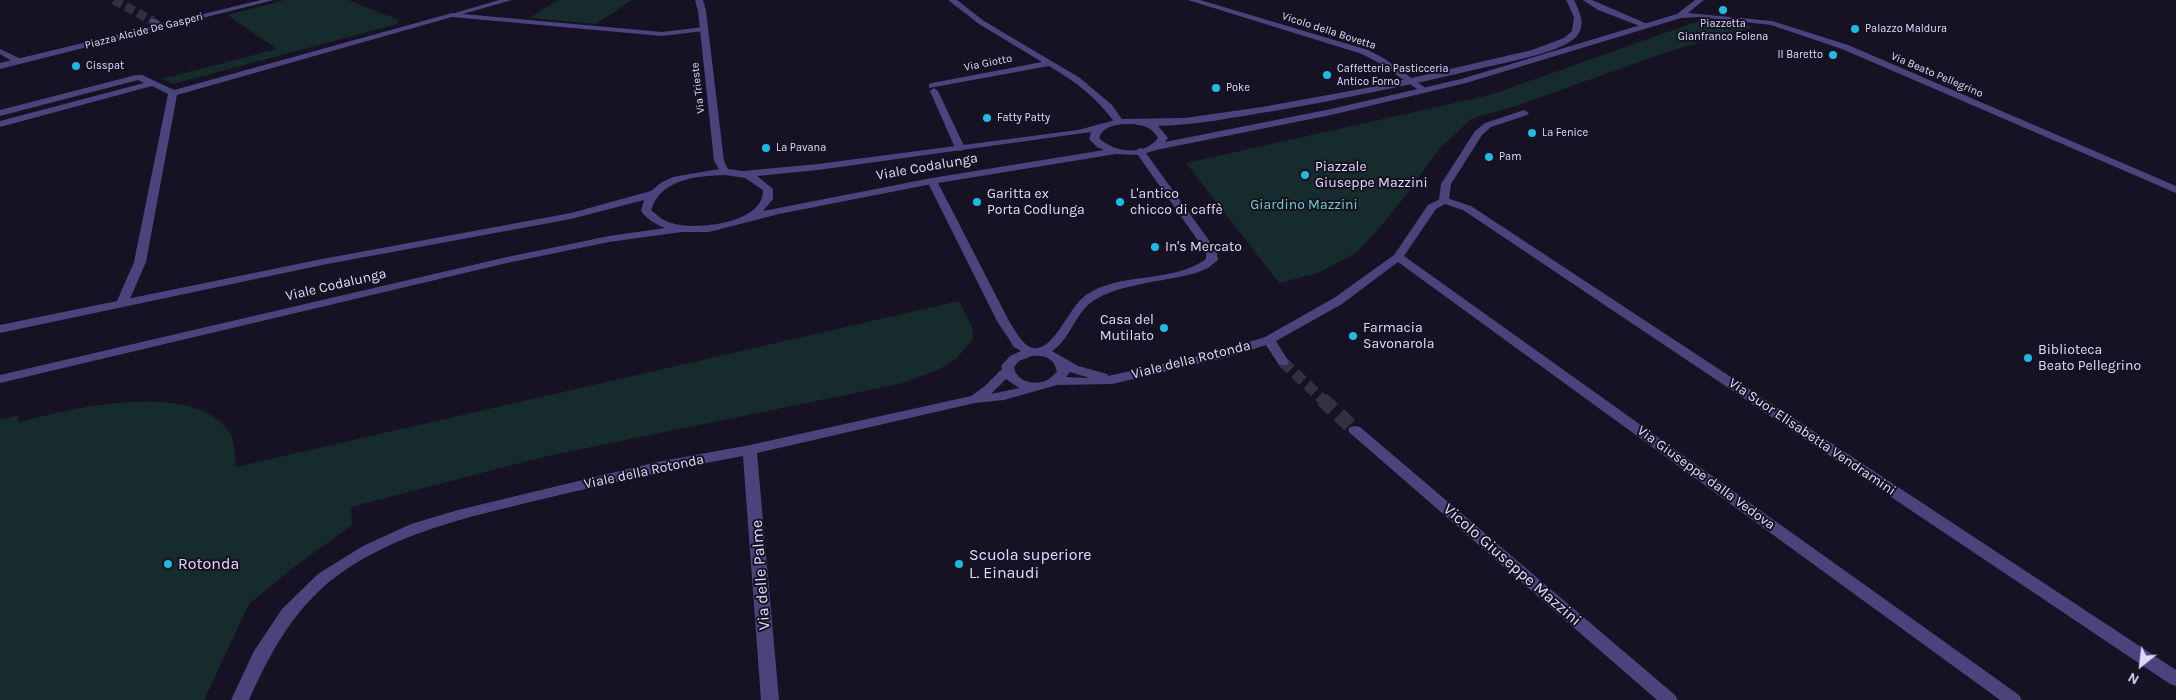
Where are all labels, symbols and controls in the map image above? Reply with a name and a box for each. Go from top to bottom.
marker: Piazzetta Gianfranco Folena [1717,4,1729,16]
street label: Piazza Alcide De Gasperi [83,10,205,52]
street label: Vicolo della Bovetta [1280,10,1378,52]
place label: Piazzetta Gianfranco Folena [1678,17,1768,43]
place label: Palazzo Maldura [1865,22,1947,36]
marker: Palazzo Maldura [1849,23,1861,35]
place label: Il Baretto [1777,48,1823,62]
marker: Il Baretto [1827,49,1839,61]
street label: Via Beato Pellegrino [1889,50,1985,100]
street label: Via Giotto [963,52,1013,74]
place label: Cisspat [86,59,124,73]
marker: Cisspat [70,60,82,72]
street label: Via Trieste [688,62,708,114]
place label: Caffetteria Pasticceria Antico Forno [1337,62,1448,88]
marker: Caffetteria Pasticceria Antico Forno [1321,69,1333,81]
place label: Poke [1226,81,1250,95]
marker: Poke [1210,82,1222,94]
place label: Fatty Patty [997,111,1050,125]
marker: Fatty Patty [981,112,993,124]
place label: La Fenice [1542,126,1588,140]
marker: La Fenice [1526,127,1538,139]
place label: La Pavana [776,141,826,155]
marker: La Pavana [760,142,772,154]
street label: Viale Codalunga [875,150,979,184]
place label: Pam [1499,150,1521,164]
marker: Pam [1483,151,1495,163]
place label: Piazzale Giuseppe Mazzini [1315,159,1428,192]
marker: Piazzale Giuseppe Mazzini [1299,169,1311,181]
place label: Garitta ex Porta Codlunga [987,186,1085,218]
place label: L'antico chicco di caffè [1130,186,1223,218]
marker: Garitta ex Porta Codlunga [971,196,983,208]
marker: L'antico chicco di caffè [1114,196,1126,208]
park label: Giardino Mazzini [1250,197,1358,213]
place label: In's Mercato [1165,239,1242,255]
marker: In's Mercato [1149,241,1161,253]
street label: Viale Codalunga [284,265,388,305]
place label: Casa del Mutilato [1100,312,1154,344]
place label: Farmacia Savonarola [1363,320,1434,352]
marker: Casa del Mutilato [1158,322,1170,334]
marker: Farmacia Savonarola [1347,330,1359,342]
street label: Viale della Rotonda [1130,337,1252,383]
place label: Biblioteca Beato Pellegrino [2038,342,2141,374]
marker: Biblioteca Beato Pellegrino [2022,352,2034,364]
street label: Via Suor Elisabetta Vendramini [1725,375,1899,499]
street label: Via Giuseppe dalla Vedova [1634,422,1778,534]
street label: Viale della Rotonda [583,451,705,493]
street label: Vicolo Giuseppe Mazzini [1439,500,1585,630]
street label: Via delle Palme [748,519,774,631]
place label: Scuola superiore L. Einaudi [969,545,1091,583]
place label: Rotonda [178,554,239,574]
marker: Rotonda [162,558,174,570]
marker: Scuola superiore L. Einaudi [953,558,965,570]
north arrow [2116,640,2166,690]
text: N [2125,669,2142,688]

